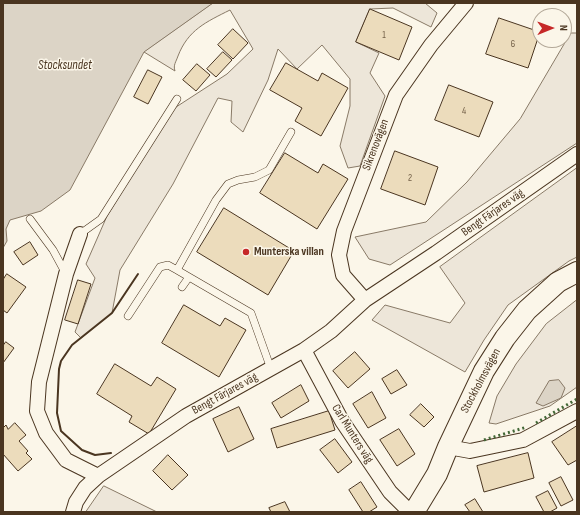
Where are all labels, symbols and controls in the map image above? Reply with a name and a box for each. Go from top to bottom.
north arrow [532,8,572,48]
text: N [557,25,570,31]
house number: 1 [382,29,386,41]
house number: 6 [511,38,515,50]
water label: Stocksundet [38,58,92,74]
house number: 4 [462,105,466,117]
street label: Sikrenovägen [360,117,392,173]
house number: 2 [408,172,412,184]
street label: Bengt Färjares väg [459,186,527,240]
place label: Munterska villan [254,245,324,259]
marker: Munterska villan [241,247,251,257]
street label: Stockholmsvägen [458,346,504,416]
street label: Bengt Färjares väg [190,370,260,418]
street label: Carl Munters väg [328,402,376,466]

